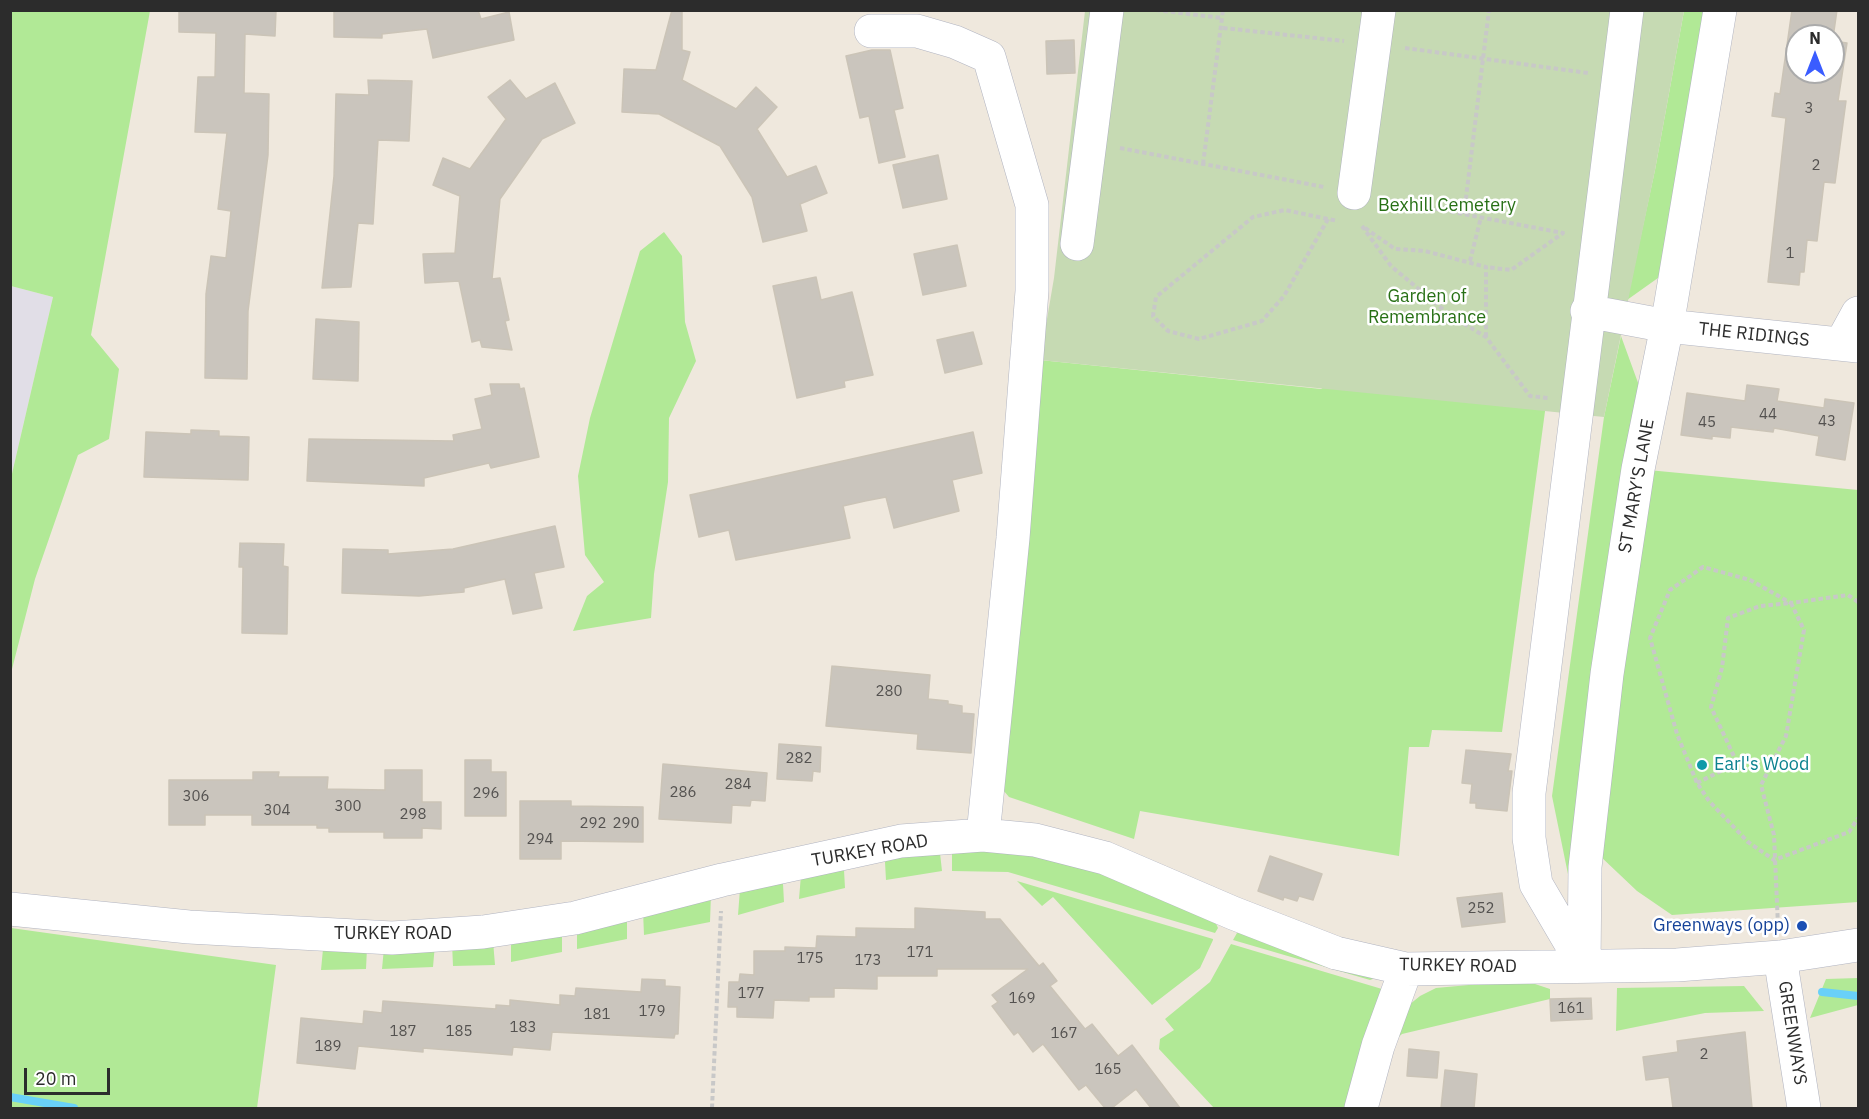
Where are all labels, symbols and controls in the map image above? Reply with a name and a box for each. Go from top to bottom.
north arrow [1785,24,1845,84]
text: N [1809,28,1821,48]
house number: 3 [1805,100,1813,118]
house number: 2 [1812,157,1820,175]
park label: Bexhill Cemetery [1378,195,1516,217]
house number: 1 [1786,245,1794,263]
park label: Garden of Remembrance [1368,286,1486,328]
street label: THE RIDINGS [1697,318,1811,352]
house number: 44 [1759,406,1777,424]
house number: 43 [1818,413,1836,431]
house number: 45 [1698,414,1716,432]
street label: ST MARY'S LANE [1615,417,1659,555]
house number: 280 [876,683,902,701]
house number: 282 [786,750,812,768]
place label: Earl's Wood [1714,754,1809,776]
marker: Earl's Wood [1695,758,1709,772]
house number: 284 [725,776,751,794]
house number: 286 [670,784,696,802]
house number: 296 [473,785,499,803]
house number: 306 [183,788,209,806]
house number: 300 [335,798,361,816]
house number: 304 [264,802,290,820]
house number: 298 [400,806,426,824]
house number: 292 [580,815,606,833]
house number: 290 [613,815,639,833]
street label: TURKEY ROAD [810,830,930,872]
house number: 294 [527,831,553,849]
house number: 252 [1468,900,1494,918]
place label: Greenways (opp) [1653,915,1790,937]
marker: Greenways (opp) [1795,919,1809,933]
street label: TURKEY ROAD [334,923,452,945]
house number: 171 [907,944,933,962]
house number: 175 [797,950,823,968]
house number: 173 [855,952,881,970]
street label: TURKEY ROAD [1399,954,1517,978]
street label: GREENWAYS [1773,979,1811,1087]
house number: 177 [738,985,764,1003]
house number: 169 [1009,990,1035,1008]
house number: 161 [1558,1000,1584,1018]
house number: 179 [639,1003,665,1021]
house number: 181 [584,1006,610,1024]
house number: 183 [510,1019,536,1037]
house number: 187 [390,1023,416,1041]
house number: 185 [446,1023,472,1041]
house number: 167 [1051,1025,1077,1043]
house number: 189 [315,1038,341,1056]
house number: 2 [1700,1046,1708,1064]
scale bar [27,1056,112,1094]
house number: 165 [1095,1061,1121,1079]
text: 20 m [35,1067,77,1090]

